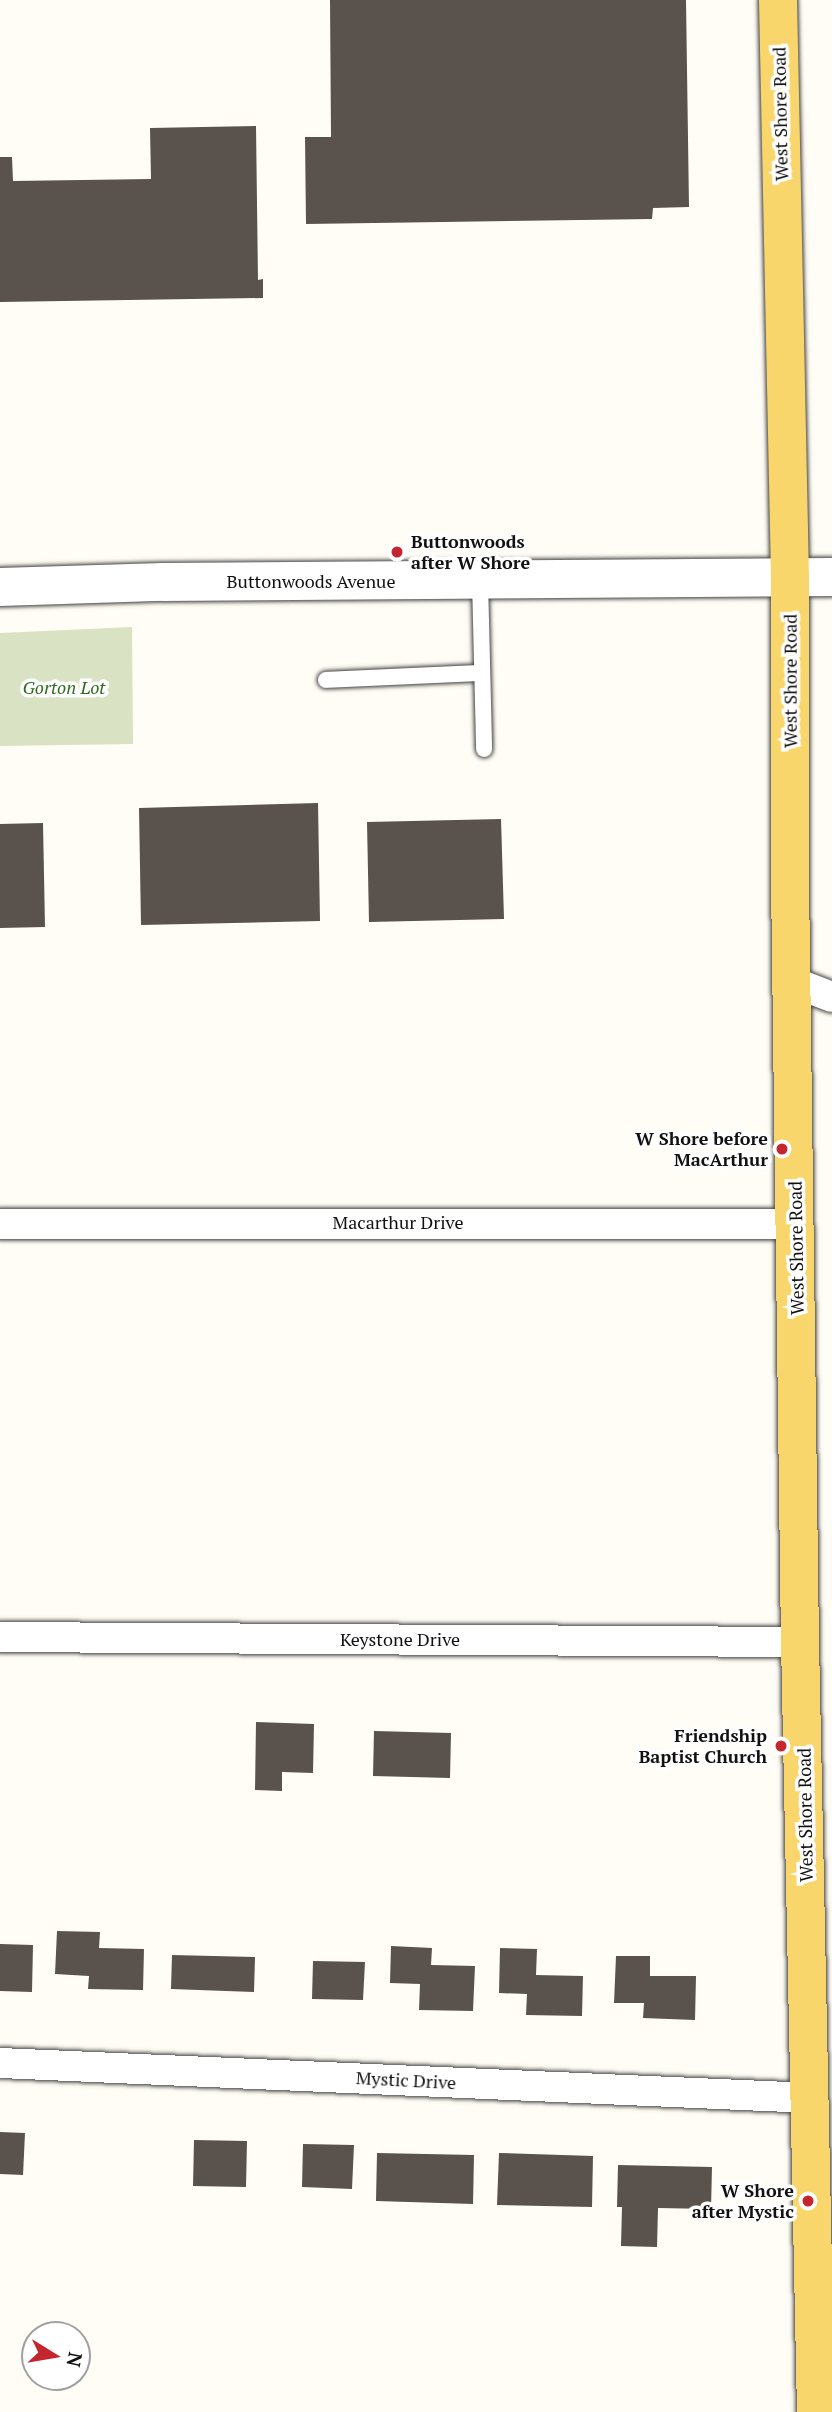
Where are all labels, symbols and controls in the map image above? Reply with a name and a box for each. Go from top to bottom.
street label: West Shore Road [768,47,792,181]
place label: Buttonwoods after W Shore [411,531,530,574]
marker: Buttonwoods after W Shore [389,544,405,560]
street label: Buttonwoods Avenue [226,570,396,592]
street label: West Shore Road [779,614,801,748]
park label: Gorton Lot [23,676,105,698]
place label: W Shore before MacArthur [635,1128,768,1170]
marker: W Shore before MacArthur [774,1141,790,1157]
street label: West Shore Road [784,1181,808,1315]
street label: Macarthur Drive [333,1211,463,1233]
street label: Keystone Drive [340,1628,460,1650]
place label: Friendship Baptist Church [639,1725,767,1768]
marker: Friendship Baptist Church [773,1738,789,1754]
street label: West Shore Road [793,1748,817,1882]
street label: Mystic Drive [355,2067,457,2093]
place label: W Shore after Mystic [692,2180,794,2222]
marker: W Shore after Mystic [800,2193,816,2209]
north arrow [21,2321,91,2391]
text: N [61,2350,89,2369]

